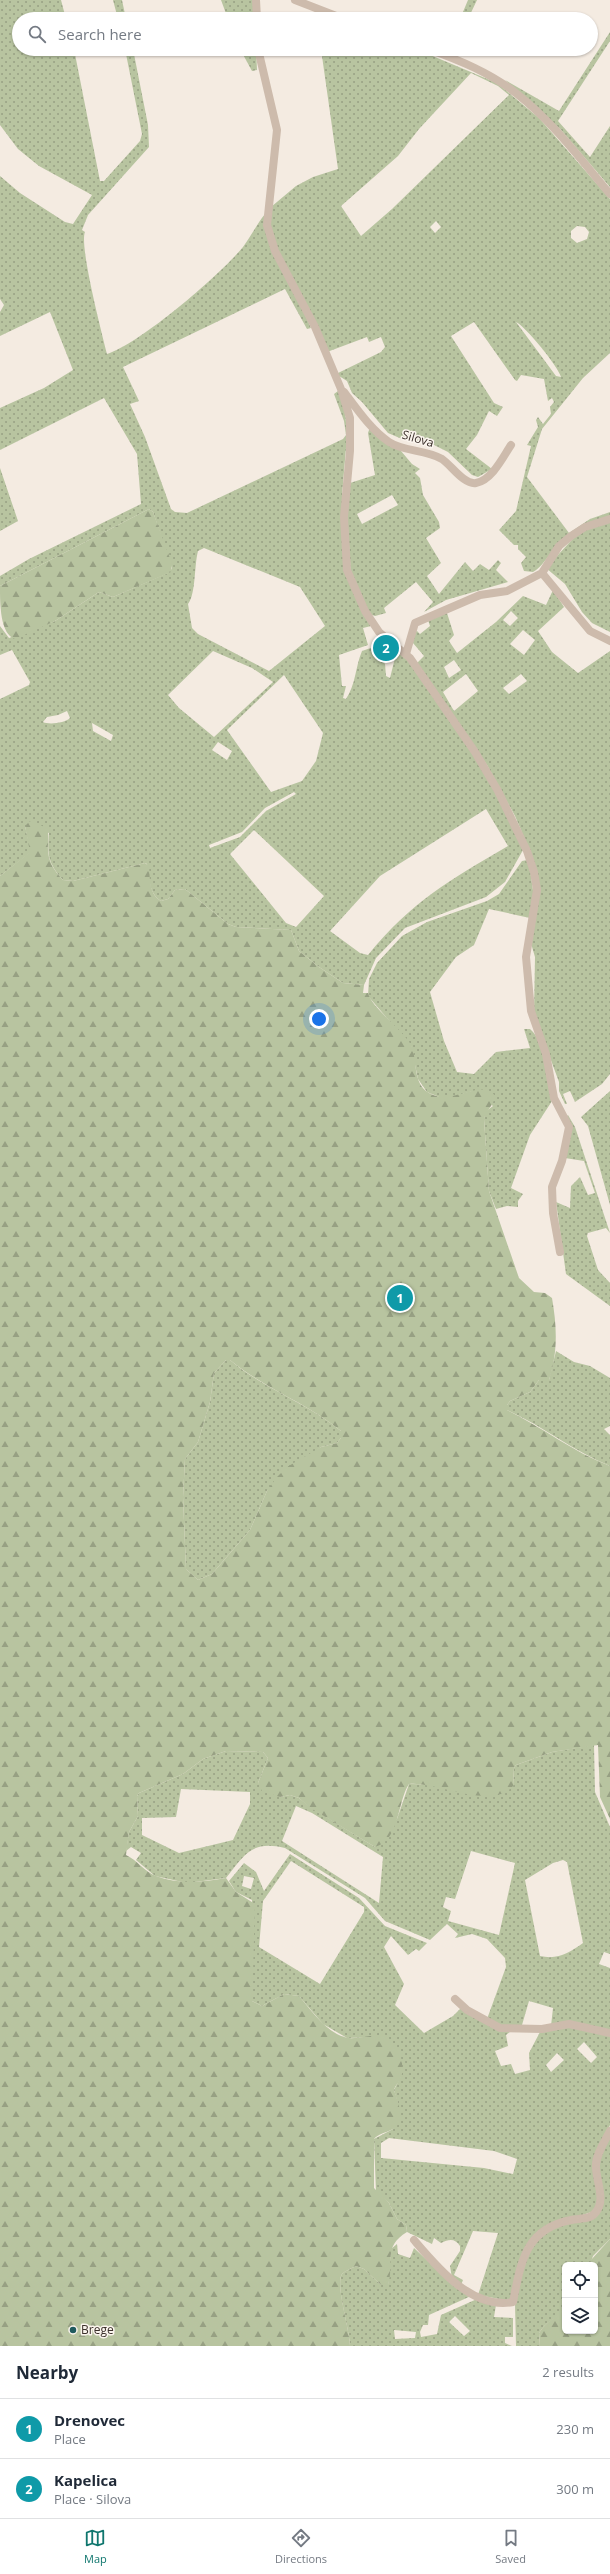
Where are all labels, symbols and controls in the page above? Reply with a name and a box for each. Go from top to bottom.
search box [12,12,598,56]
icon: search [26,23,48,45]
text: Search here [58,24,142,44]
street label: Silova [400,426,436,451]
pin: 2 [373,633,399,663]
your location [309,1009,329,1029]
pin: 1 [387,1283,413,1313]
map controls [562,2262,598,2334]
button: locate [562,2262,598,2298]
button: layers [562,2298,598,2334]
place label: Brege [81,2321,114,2338]
marker: Brege [68,2325,78,2335]
text: Nearby [16,2361,78,2384]
text: 2 results [542,2363,594,2381]
text: Drenovec [54,2410,125,2430]
text: 1 [25,2420,33,2438]
text: 230 m [556,2420,594,2438]
text: Place [54,2430,86,2448]
text: Kapelica [54,2470,117,2490]
text: 2 [25,2480,33,2498]
text: 300 m [556,2480,594,2498]
text: Place · Silova [54,2490,131,2508]
tab: Map [84,2527,107,2566]
tab: Directions [275,2527,327,2566]
tab: Saved [495,2527,526,2566]

